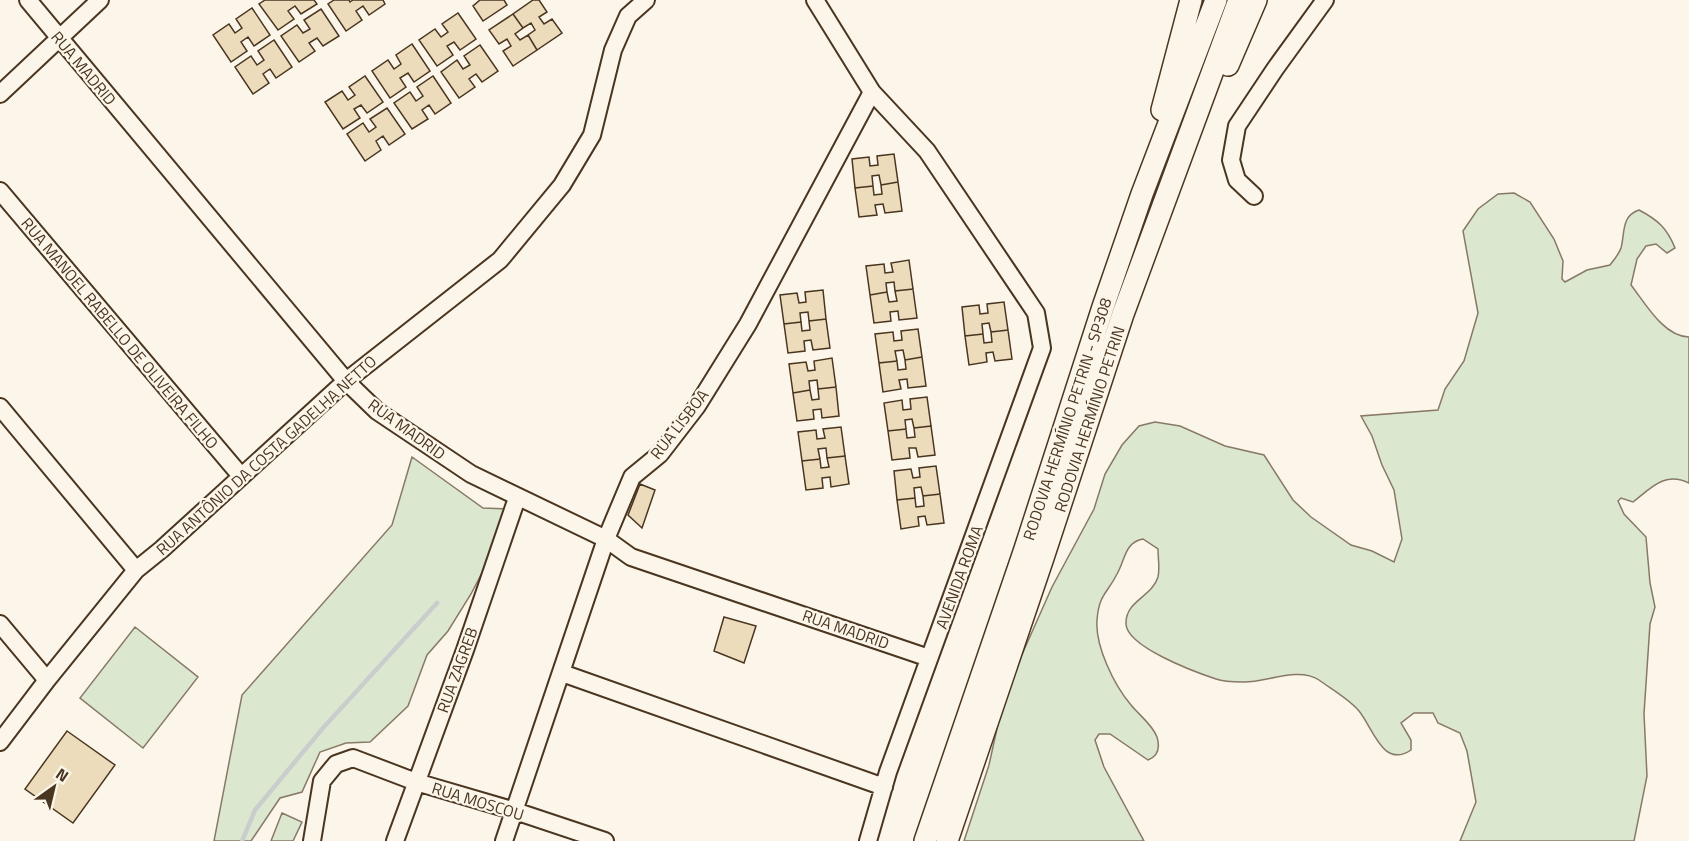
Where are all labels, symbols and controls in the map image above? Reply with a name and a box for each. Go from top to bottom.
street label: RUA MADRID [46,26,122,110]
street label: RUA MANOEL RABELLO DE OLIVEIRA FILHO [16,212,224,454]
street label: RODOVIA HERMÍNIO PETRIN - SP308 [1019,295,1115,543]
street label: RODOVIA HERMÍNIO PETRIN [1050,324,1128,514]
street label: RUA ANTÔNIO DA COSTA GADELHA NETTO [150,349,382,561]
street label: RUA LISBOA [644,383,714,464]
street label: RUA MADRID [363,393,451,465]
street label: AVENIDA ROMA [929,521,989,632]
street label: RUA MADRID [799,603,893,655]
street label: RUA ZAGREB [430,624,484,716]
north arrow [24,757,84,817]
text: N [51,762,74,788]
street label: RUA MOSCOU [429,776,527,826]

